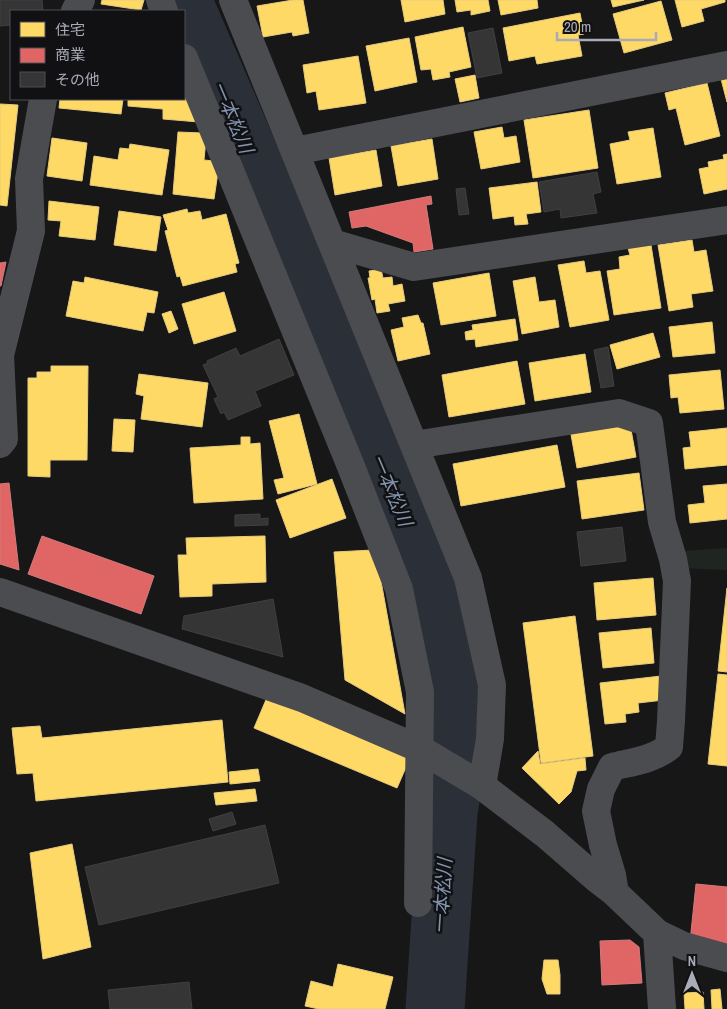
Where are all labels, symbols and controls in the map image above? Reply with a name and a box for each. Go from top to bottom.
legend [10,10,185,100]
scale bar [557,10,656,42]
text: 20 m [564,16,591,37]
text: 住宅 [55,19,85,40]
text: 商業 [55,44,85,65]
text: その他 [55,69,100,90]
water label: 一本松川 [206,77,261,159]
water label: 一本松川 [365,450,420,532]
water label: 一本松川 [426,855,458,935]
north arrow [667,949,717,999]
text: N [688,952,696,970]

